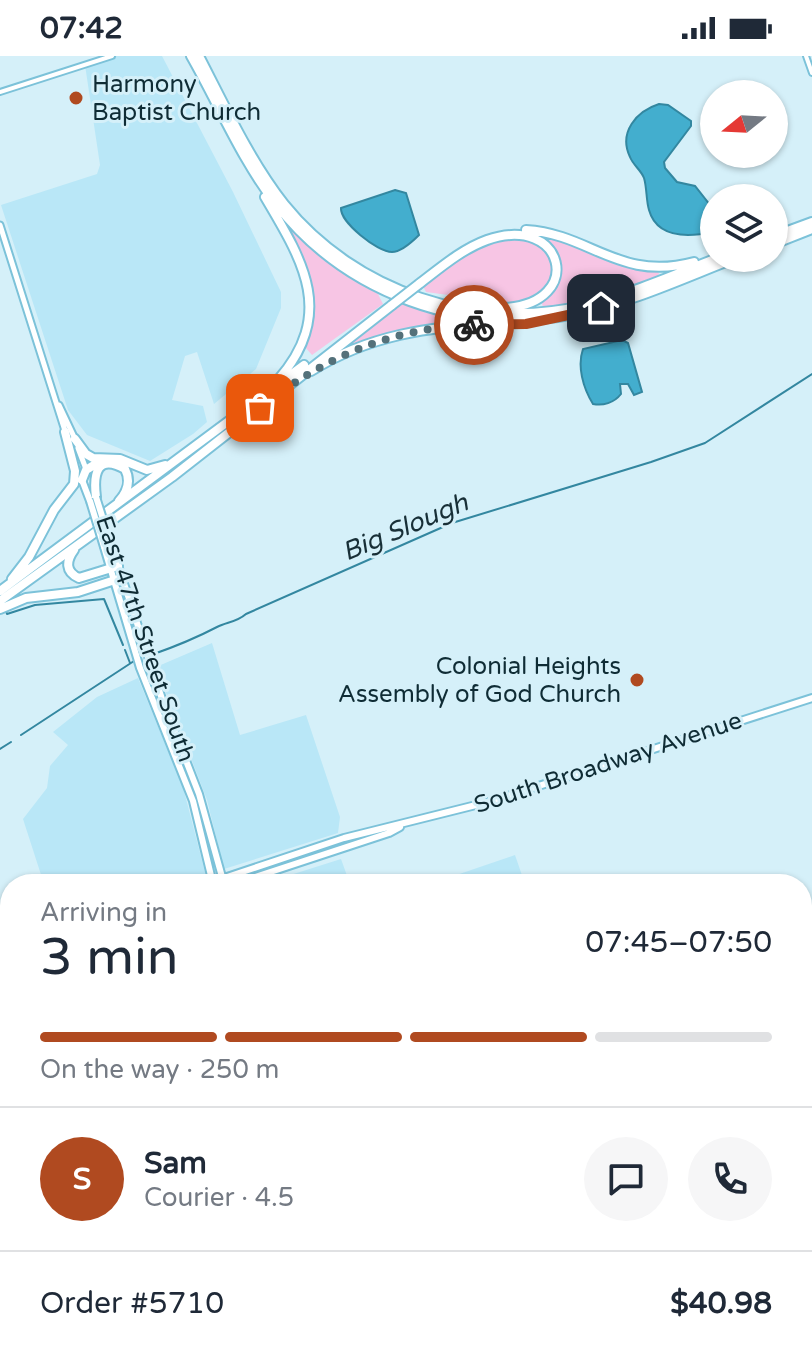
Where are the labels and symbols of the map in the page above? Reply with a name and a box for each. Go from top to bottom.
place label: Harmony Baptist Church [92,70,261,127]
north arrow [700,80,788,168]
marker: Harmony Baptist Church [67,89,85,107]
pin [567,274,635,342]
courier [434,285,514,365]
pin [226,374,294,442]
water label: Big Slough [337,486,474,567]
street label: East 47th Street South [89,512,201,766]
place label: Colonial Heights Assembly of God Church [338,652,621,709]
marker: Colonial Heights Assembly of God Church [628,671,646,689]
street label: South Broadway Avenue [471,706,745,820]

